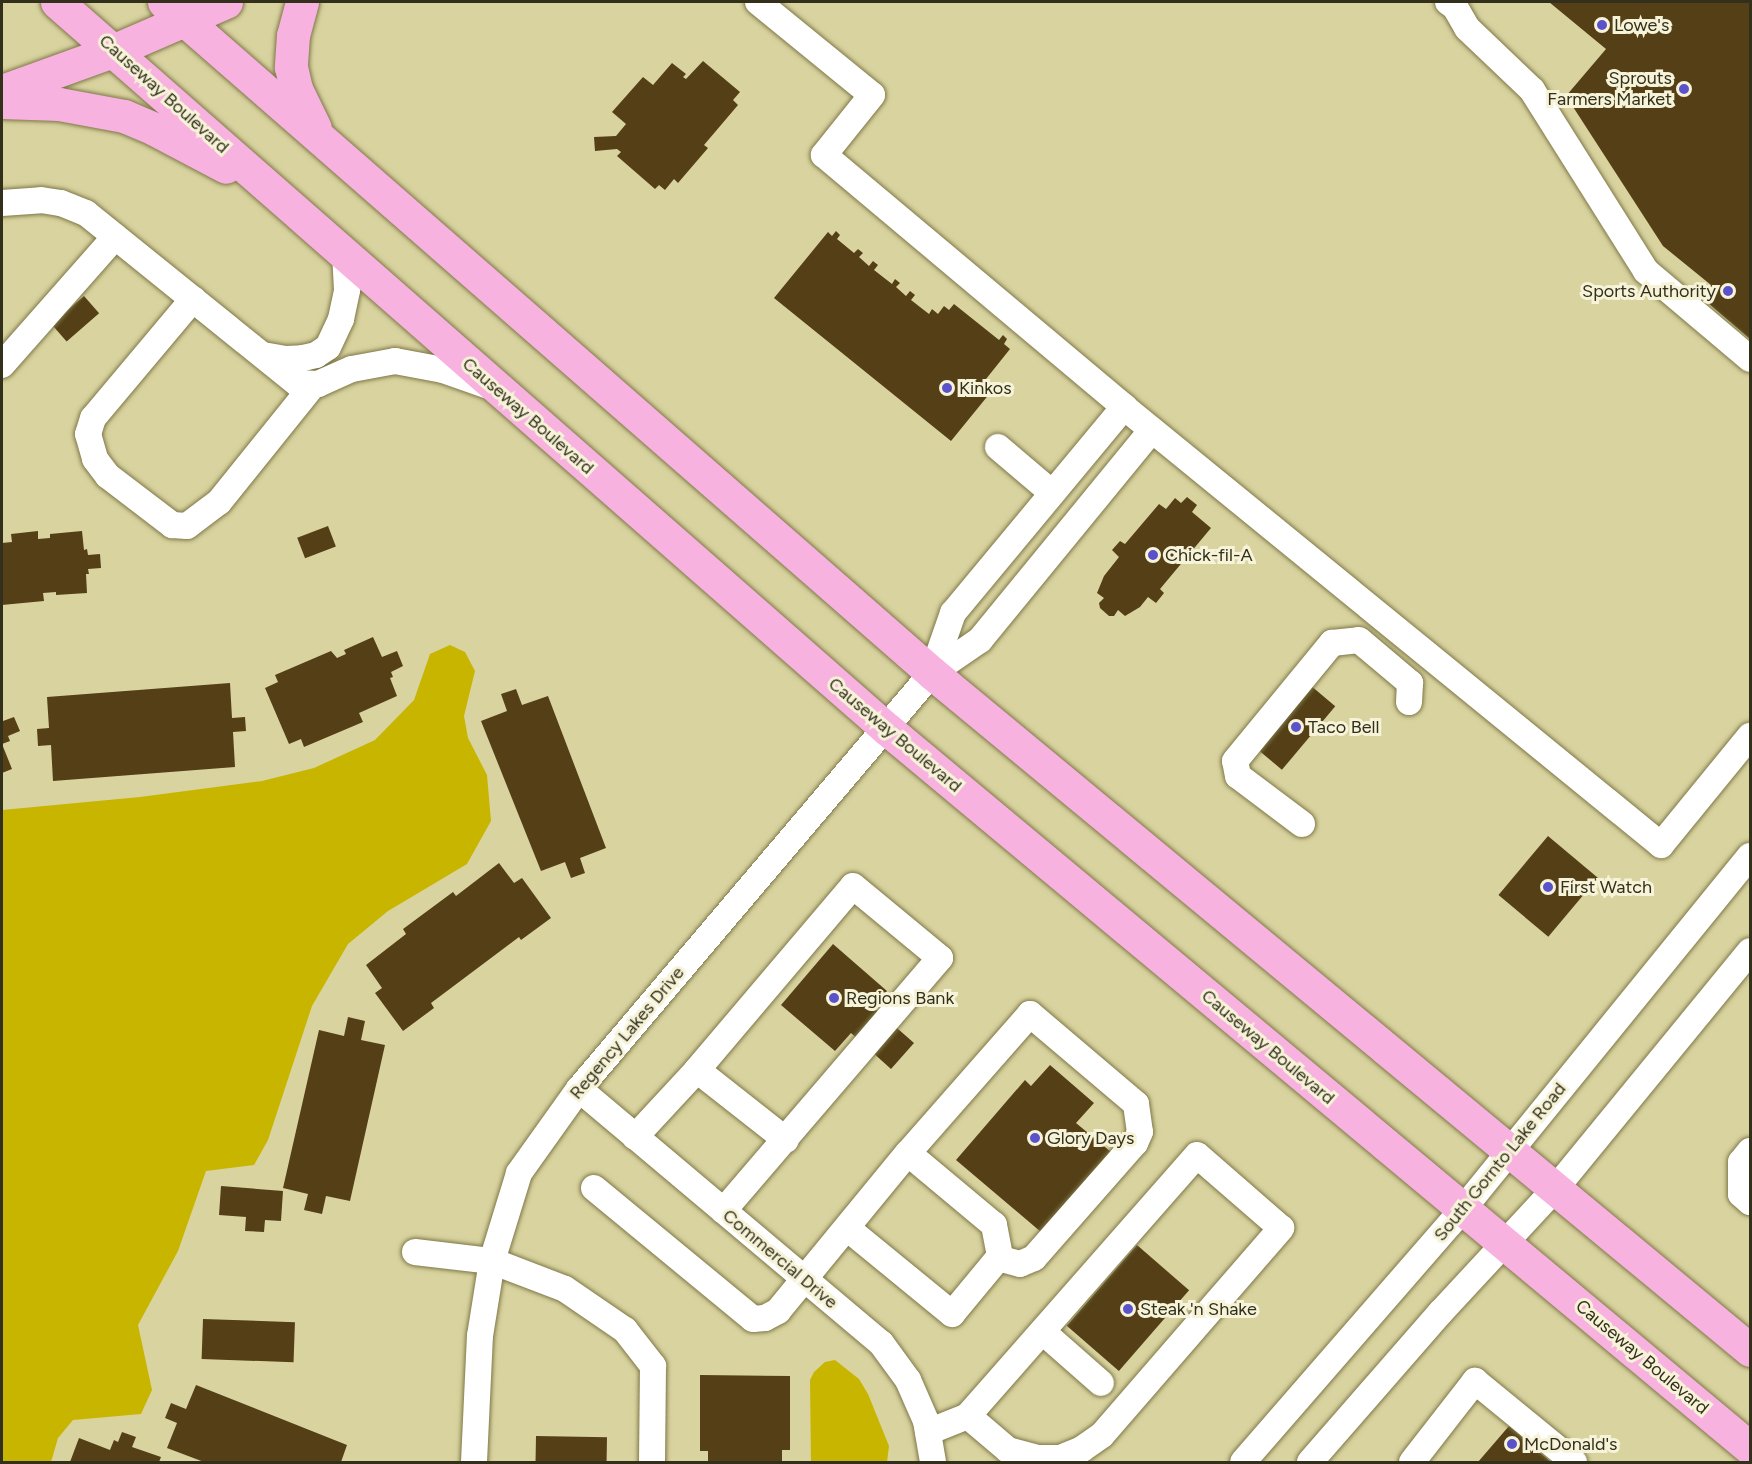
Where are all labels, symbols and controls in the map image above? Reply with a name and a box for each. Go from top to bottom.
place label: Lowe's [1614,14,1669,36]
marker: Lowe's [1595,18,1609,32]
street label: Causeway Boulevard [95,30,233,158]
place label: Sprouts Farmers Market [1547,68,1672,110]
marker: Sprouts Farmers Market [1677,82,1691,96]
place label: Sports Authority [1582,280,1716,302]
marker: Sports Authority [1721,284,1735,298]
street label: Causeway Boulevard [458,353,598,479]
place label: Kinkos [959,377,1012,399]
marker: Kinkos [940,381,954,395]
place label: Chick-fil-A [1165,544,1253,566]
marker: Chick-fil-A [1146,548,1160,562]
street label: Causeway Boulevard [824,673,966,797]
place label: Taco Bell [1308,716,1379,738]
marker: Taco Bell [1289,720,1303,734]
place label: First Watch [1560,876,1652,898]
marker: First Watch [1541,880,1555,894]
street label: Regency Lakes Drive [565,962,689,1104]
street label: Causeway Boulevard [1197,985,1339,1109]
place label: Regions Bank [846,987,954,1009]
marker: Regions Bank [827,991,841,1005]
street label: South Gornto Lake Road [1429,1078,1571,1246]
place label: Glory Days [1047,1127,1134,1149]
marker: Glory Days [1028,1131,1042,1145]
street label: Commercial Drive [718,1205,842,1313]
street label: Causeway Boulevard [1571,1295,1713,1419]
place label: Steak 'n Shake [1140,1298,1257,1320]
marker: Steak 'n Shake [1121,1302,1135,1316]
place label: McDonald's [1524,1433,1618,1455]
marker: McDonald's [1505,1437,1519,1451]

